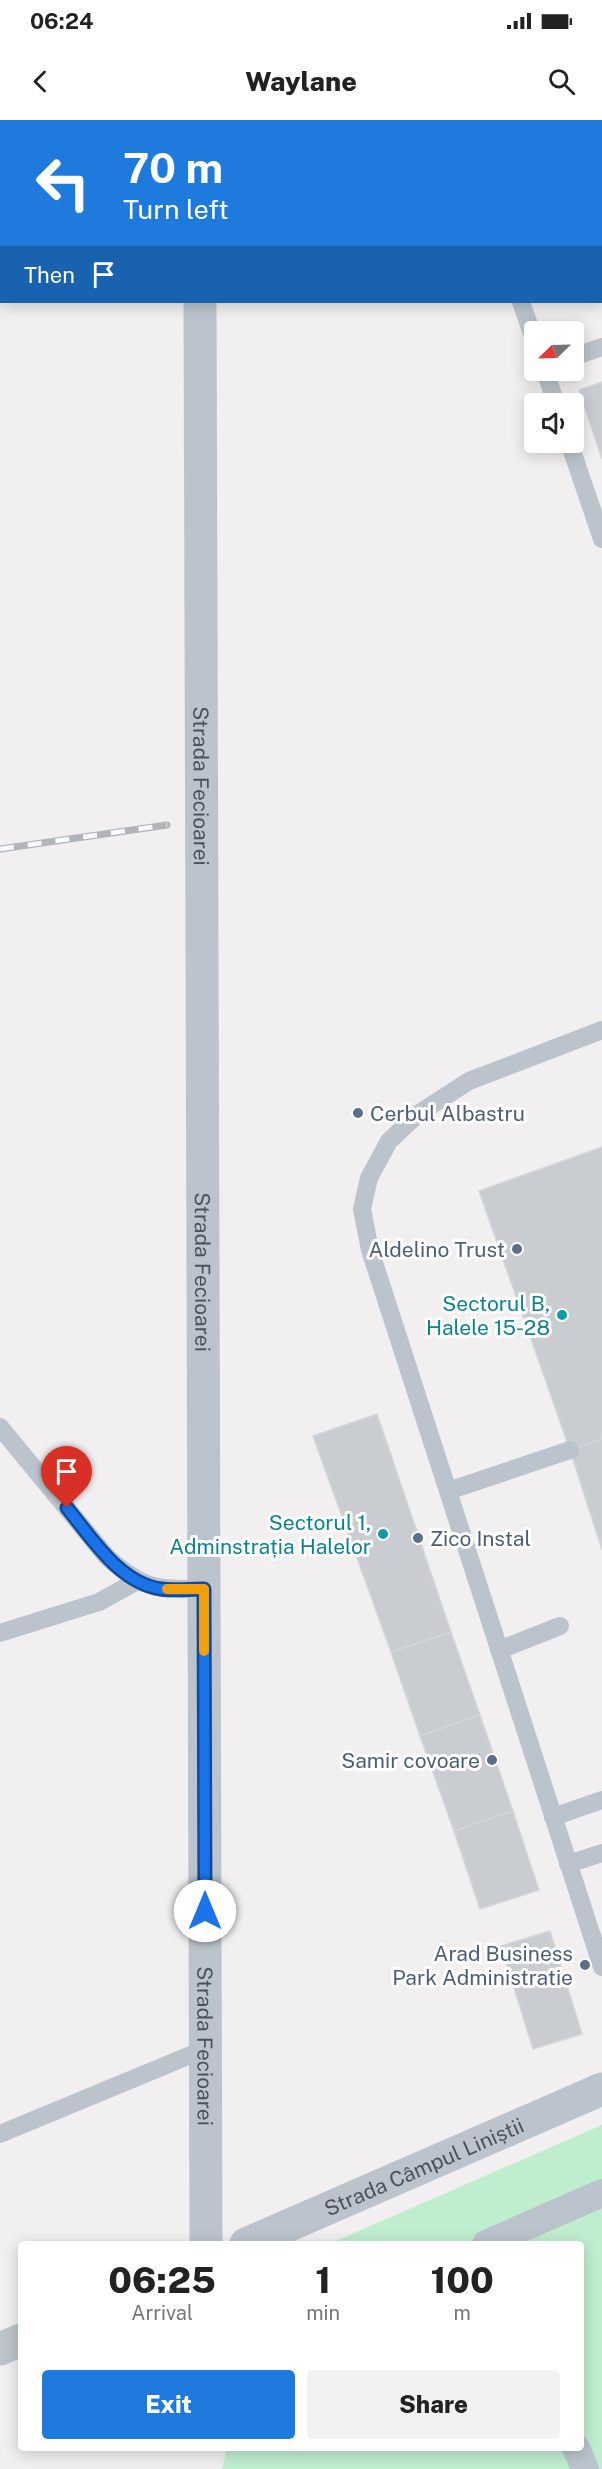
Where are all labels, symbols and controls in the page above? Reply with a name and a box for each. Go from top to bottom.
text: 06:24 [30,8,93,34]
icon: back [24,65,57,98]
text: Waylane [245,65,357,97]
icon: search [545,65,578,98]
text: 70 m [123,143,223,192]
icon: left [24,144,102,222]
text: Turn left [123,193,229,225]
icon: arrive [87,258,120,291]
text: Then [24,262,75,288]
north arrow [524,321,584,381]
map controls [524,321,584,453]
button: sound [524,393,584,453]
street label: Strada Fecioarei [189,706,214,866]
place label: Cerbul Albastru [370,1101,525,1126]
marker: Cerbul Albastru [351,1106,365,1120]
street label: Strada Fecioarei [190,1192,216,1352]
place label: Aldelino Trust [369,1237,505,1262]
marker: Aldelino Trust [510,1242,524,1256]
place label: Sectorul B, Halele 15-28 [426,1291,550,1340]
marker: Sectorul B, Halele 15-28 [555,1308,569,1322]
pin [41,1446,92,1508]
icon: arrive [50,1455,83,1488]
place label: Sectorul 1, Adminstrația Halelor [169,1510,371,1559]
place label: Zico Instal [430,1526,531,1551]
marker: Sectorul 1, Adminstrația Halelor [376,1527,390,1541]
marker: Zico Instal [411,1531,425,1545]
place label: Samir covoare [341,1748,480,1773]
marker: Samir covoare [485,1753,499,1767]
position arrow [173,1879,237,1943]
place label: Arad Business Park Administratie [392,1941,573,1990]
marker: Arad Business Park Administratie [578,1958,592,1972]
street label: Strada Fecioarei [193,1966,218,2126]
street label: Strada Câmpul Liniștii [320,2112,527,2221]
text: 06:25 [108,2259,216,2301]
text: 1 [315,2259,331,2301]
text: 100 [430,2259,494,2301]
text: Arrival [131,2301,193,2325]
text: min [306,2301,340,2325]
text: m [453,2301,471,2325]
button: Exit [42,2370,295,2439]
button: Share [307,2370,560,2439]

